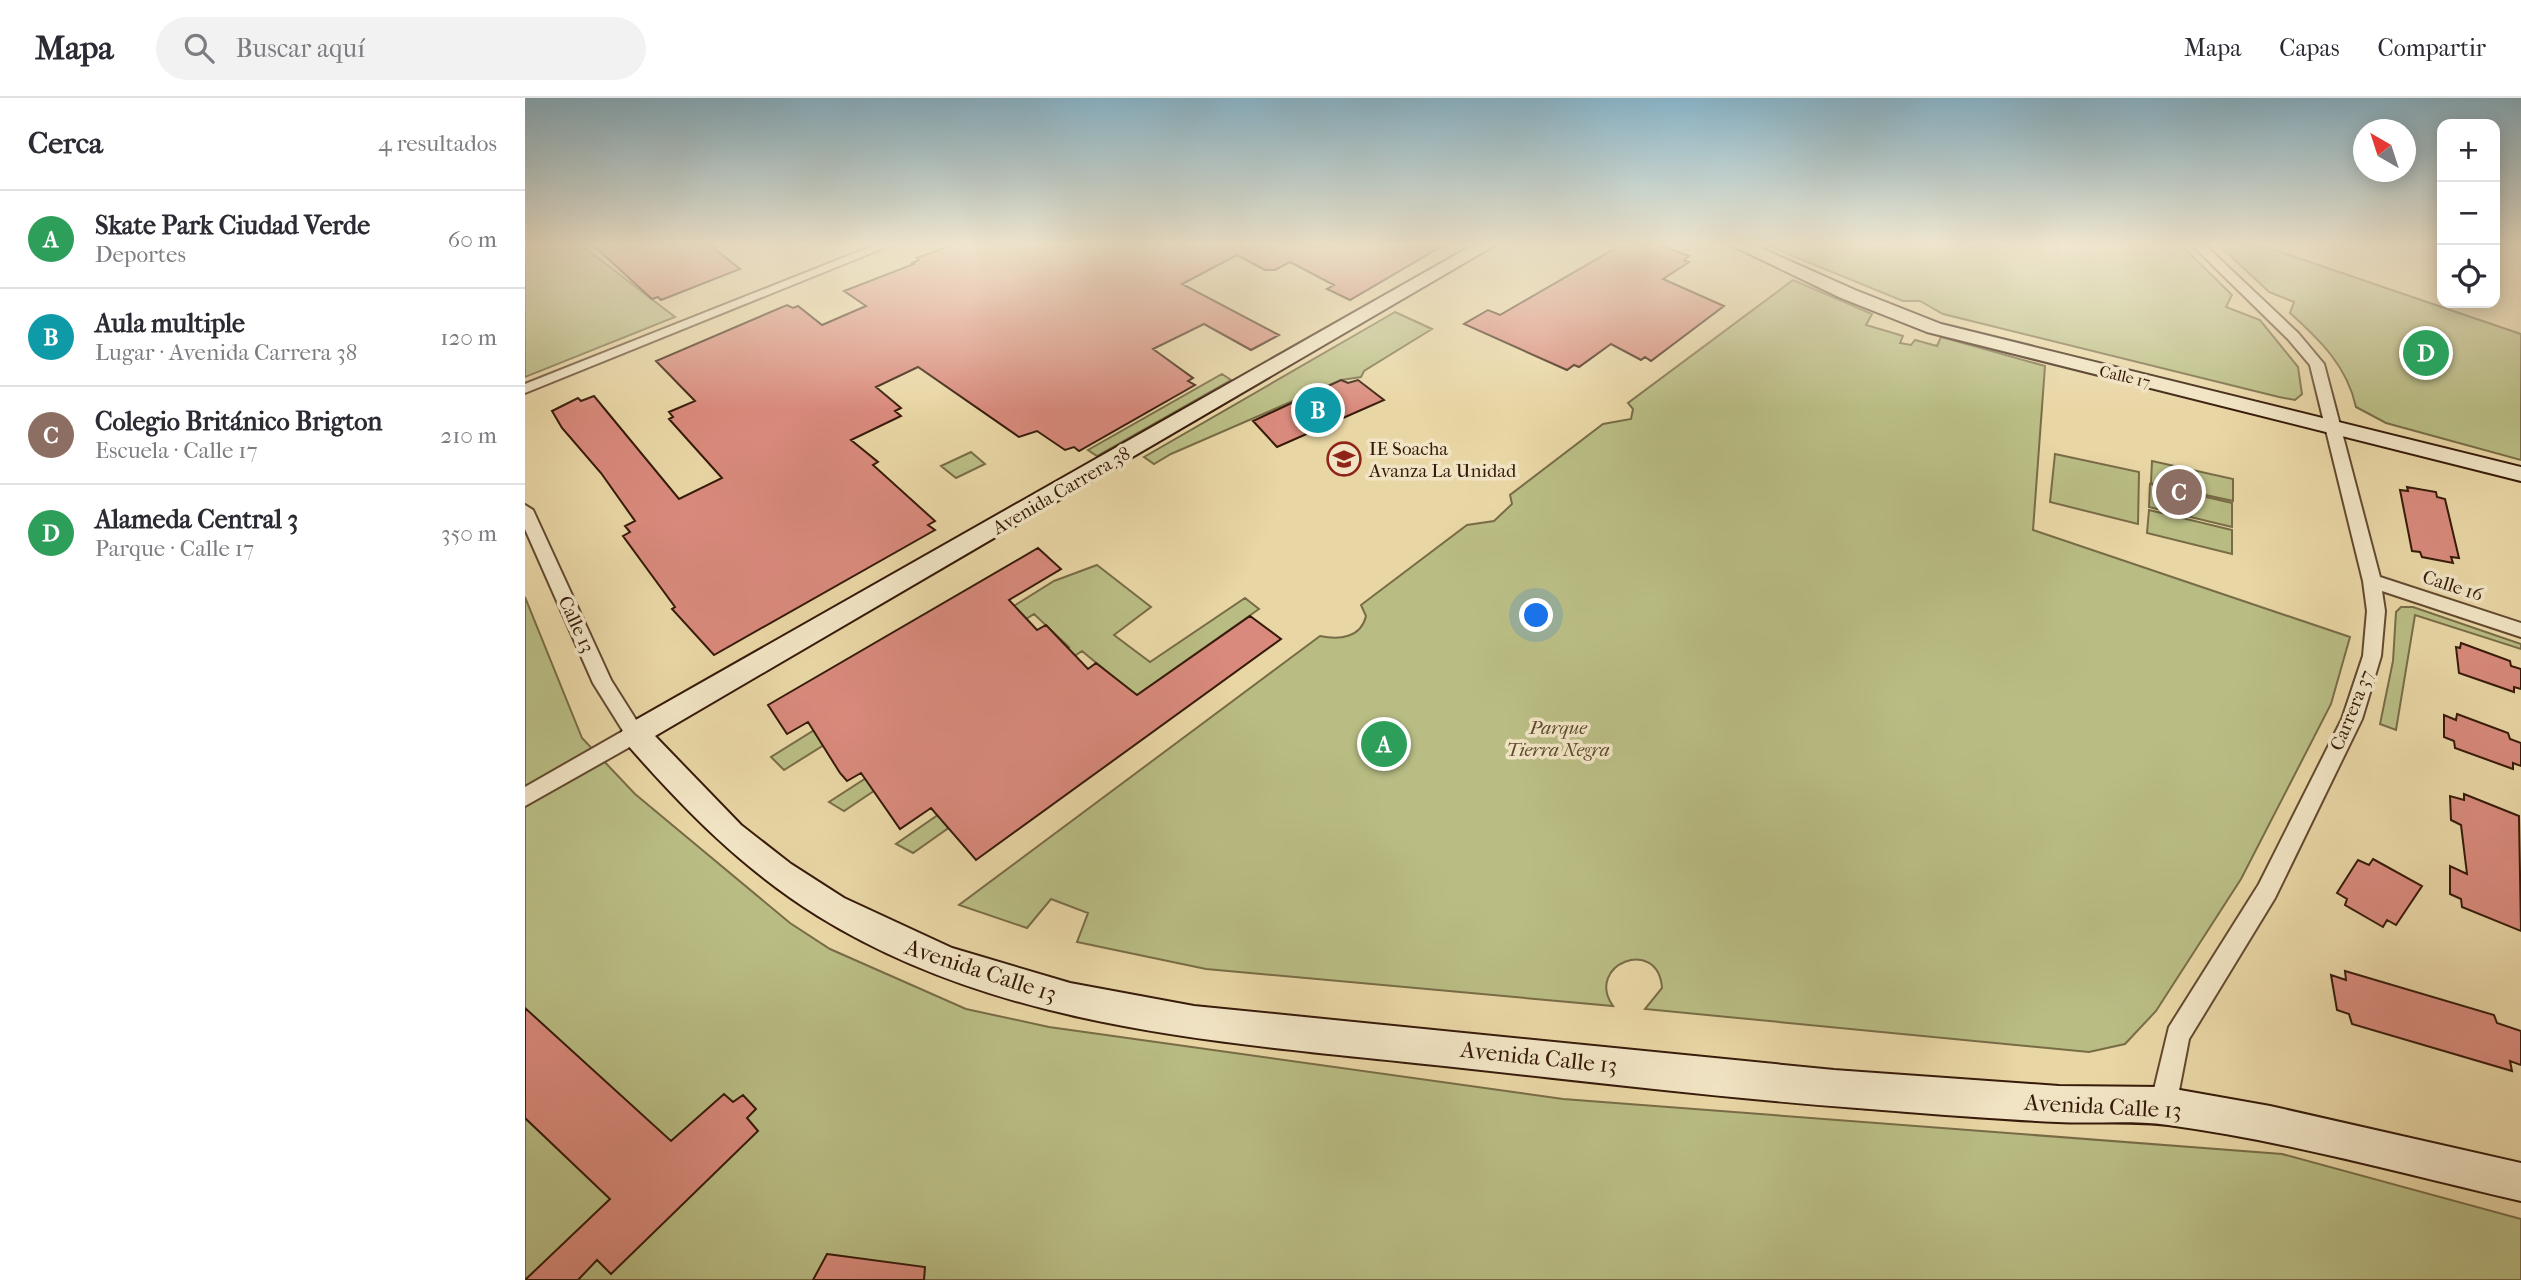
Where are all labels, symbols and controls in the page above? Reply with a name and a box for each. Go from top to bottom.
search box [156,17,646,80]
text: Mapa [35,29,114,68]
icon: search [180,29,218,67]
text: Buscar aquí [236,33,365,64]
text: Mapa [2184,34,2241,62]
text: Capas [2279,34,2340,62]
text: Compartir [2378,34,2486,62]
north arrow [2353,119,2416,182]
map controls [2437,119,2500,308]
button: + [2437,119,2500,182]
text: Cerca [28,126,103,161]
text: 4 resultados [378,130,497,157]
button: − [2437,182,2500,245]
text: Skate Park Ciudad Verde [95,210,370,241]
text: A [44,226,58,253]
text: 60 m [448,226,497,253]
text: Deportes [95,241,186,268]
button: locate [2437,245,2500,308]
text: Aula multiple [95,308,245,339]
text: B [44,324,58,351]
text: 120 m [440,324,497,351]
pin: D [2403,327,2449,379]
text: Lugar · Avenida Carrera 38 [95,339,357,366]
street label: Calle 17 [2098,361,2152,392]
pin: B [1295,384,1341,436]
text: Colegio Británico Brigton [95,406,382,437]
text: C [43,422,59,449]
text: 210 m [440,422,497,449]
text: Escuela · Calle 17 [95,437,258,464]
place label: IE Soacha Avanza La Unidad [1368,438,1517,482]
school or university icon: IE Soacha Avanza La Unidad [1325,440,1363,478]
street label: Avenida Carrera 38 [988,442,1134,540]
pin: C [2156,466,2202,518]
text: Alameda Central 3 [95,504,298,535]
text: D [42,520,60,547]
text: 350 m [441,520,497,547]
text: Parque · Calle 17 [95,535,254,562]
street label: Calle 16 [2420,566,2486,606]
street label: Calle 13 [553,593,599,656]
your location [1519,598,1553,632]
street label: Carrera 37 [2326,667,2378,754]
park label: Parque Tierra Negra [1506,717,1610,761]
pin: A [1361,718,1407,770]
street label: Avenida Calle 13 [901,933,1060,1008]
street label: Avenida Calle 13 [1458,1036,1619,1079]
street label: Avenida Calle 13 [2023,1089,2182,1124]

